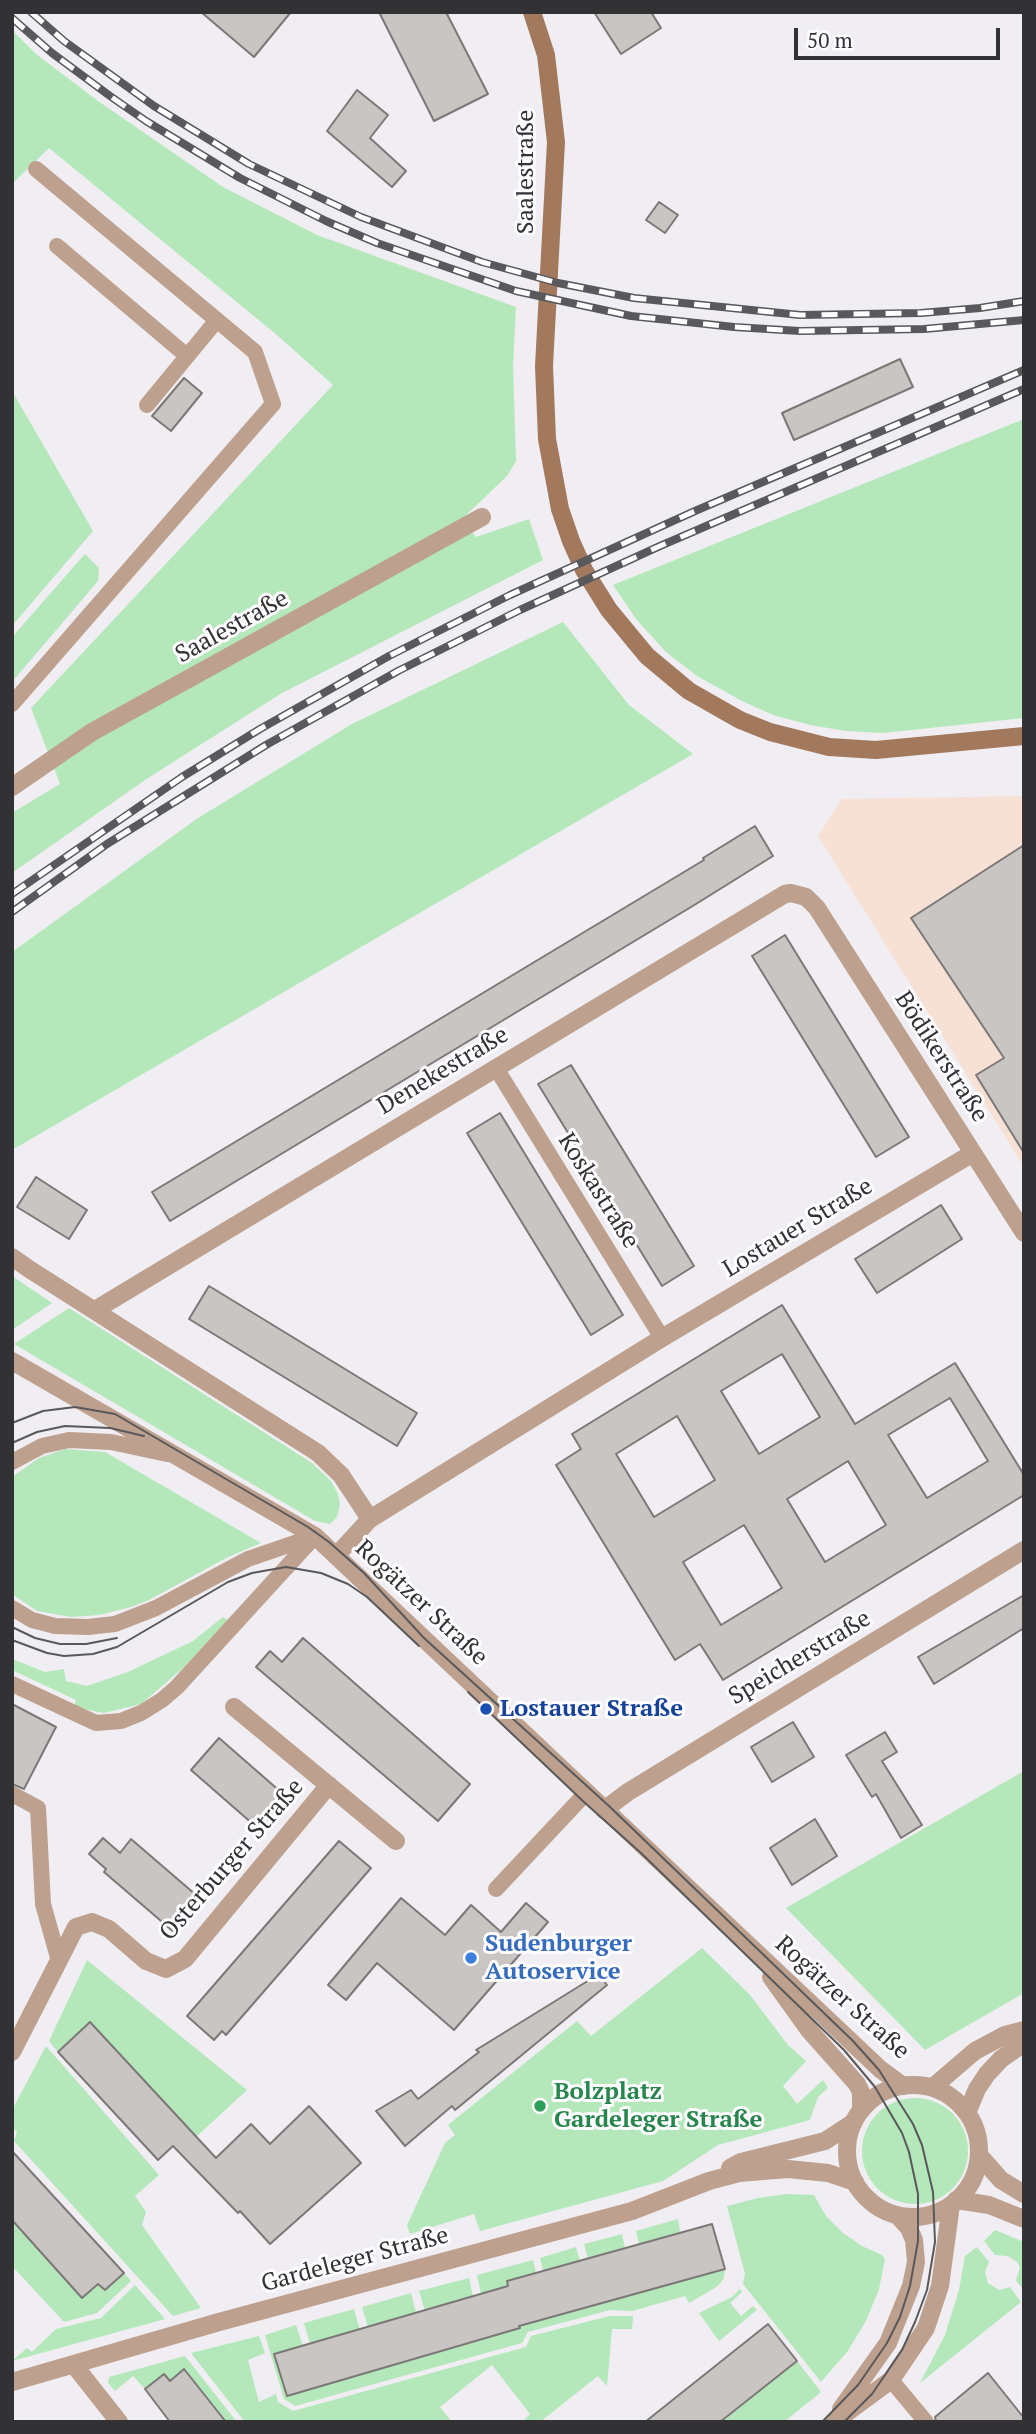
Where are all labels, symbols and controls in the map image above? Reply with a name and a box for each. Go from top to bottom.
scale bar [798,14,1004,58]
text: 50 m [807,26,853,54]
street label: Saalestraße [512,110,540,234]
street label: Saalestraße [171,584,293,670]
street label: Bödikerstraße [888,986,994,1128]
street label: Denekestraße [372,1021,514,1121]
street label: Koskastraße [551,1128,645,1254]
street label: Lostauer Straße [718,1172,878,1284]
street label: Rogätzer Straße [349,1534,493,1672]
street label: Speicherstraße [724,1604,876,1712]
place label: Lostauer Straße [500,1695,683,1723]
marker: Lostauer Straße [478,1701,494,1717]
street label: Osterburger Straße [154,1773,310,1947]
place label: Sudenburger Autoservice [485,1930,632,1986]
street label: Rogätzer Straße [769,1930,915,2066]
marker: Sudenburger Autoservice [463,1950,479,1966]
place label: Bolzplatz Gardeleger Straße [554,2078,762,2134]
marker: Bolzplatz Gardeleger Straße [532,2098,548,2114]
street label: Gardeleger Straße [258,2221,452,2299]

